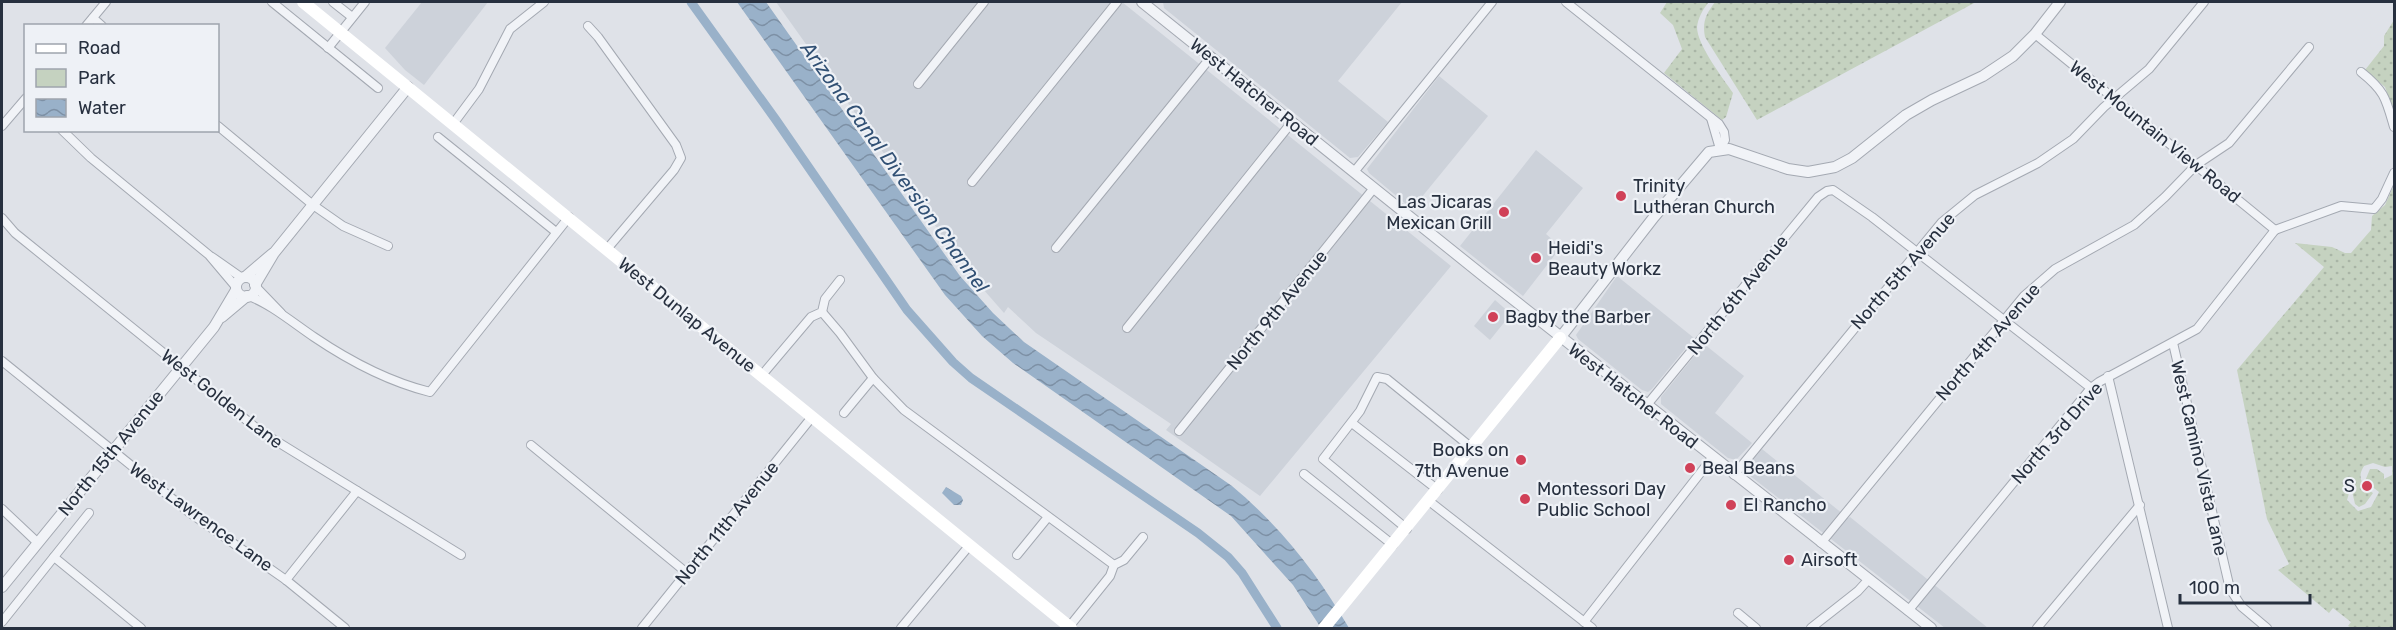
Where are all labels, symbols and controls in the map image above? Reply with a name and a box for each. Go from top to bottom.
legend [24,24,219,132]
street label: West Hatcher Road [1185,33,1323,151]
water label: Arizona Canal Diversion Channel [795,36,995,298]
text: Road [78,37,121,59]
street label: West Mountain View Road [2065,56,2245,208]
text: Park [78,67,116,89]
text: Water [78,97,126,119]
place label: Trinity Lutheran Church [1633,175,1775,218]
marker: Trinity Lutheran Church [1614,189,1628,203]
place label: Las Jicaras Mexican Grill [1386,191,1492,234]
marker: Las Jicaras Mexican Grill [1497,205,1511,219]
street label: North 5th Avenue [1846,208,1960,334]
street label: North 6th Avenue [1683,231,1793,359]
place label: Heidi's Beauty Workz [1548,237,1661,280]
street label: North 9th Avenue [1222,246,1332,374]
marker: Heidi's Beauty Workz [1529,251,1543,265]
street label: West Dunlap Avenue [614,253,760,377]
street label: North 4th Avenue [1931,279,2045,405]
place label: Bagby the Barber [1505,306,1651,328]
marker: Bagby the Barber [1486,310,1500,324]
street label: West Hatcher Road [1564,338,1702,454]
street label: West Golden Lane [157,345,287,453]
street label: West Camino Vista Lane [2166,358,2232,558]
street label: North 3rd Drive [2007,377,2107,489]
street label: North 15th Avenue [54,386,168,520]
place label: Books on 7th Avenue [1415,439,1509,482]
marker: Books on 7th Avenue [1514,453,1528,467]
street label: West Lawrence Lane [125,457,277,577]
street label: North 11th Avenue [670,457,784,589]
place label: Beal Beans [1702,457,1795,479]
marker: Beal Beans [1683,461,1697,475]
place label: S [2344,475,2355,497]
place label: Montessori Day Public School [1537,478,1666,521]
marker: S [2360,479,2374,493]
marker: Montessori Day Public School [1518,492,1532,506]
place label: El Rancho [1743,494,1827,516]
marker: El Rancho [1724,498,1738,512]
place label: Airsoft [1801,549,1858,571]
marker: Airsoft [1782,553,1796,567]
scale bar [2180,567,2310,605]
text: 100 m [2189,577,2240,599]

